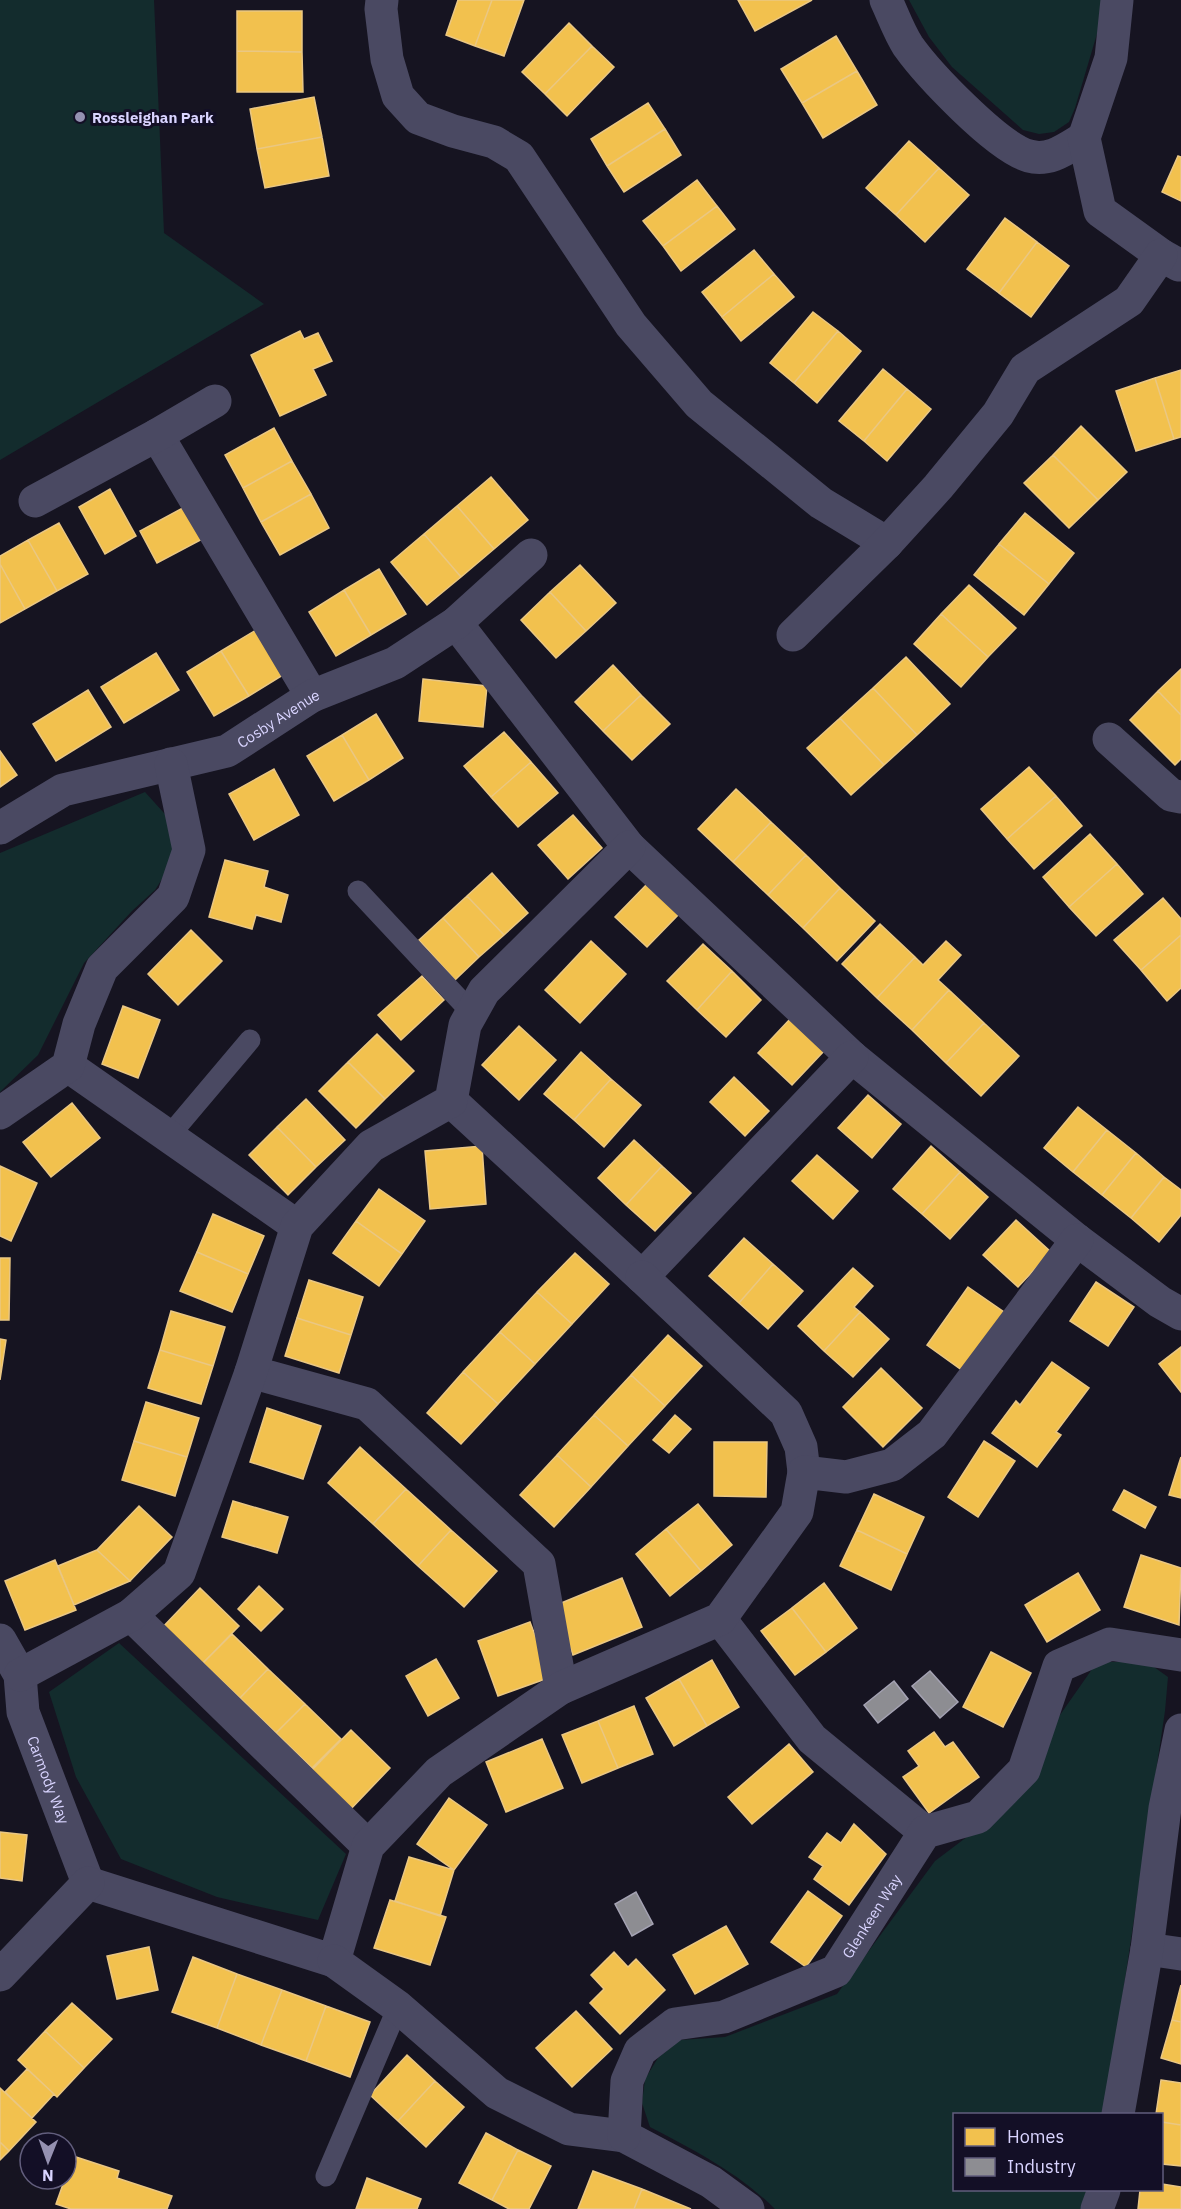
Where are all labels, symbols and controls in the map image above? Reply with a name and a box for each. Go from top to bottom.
place label: Rossleighan Park [92,108,214,127]
marker: Rossleighan Park [73,110,87,124]
street label: Cosby Avenue [233,685,322,752]
street label: Carmody Way [23,1733,74,1827]
street label: Glenkeen Way [837,1870,905,1962]
legend [953,2113,1163,2191]
text: Homes [1007,2125,1064,2148]
north arrow [18,2131,78,2191]
text: Industry [1007,2155,1076,2178]
text: N [42,2166,54,2186]

